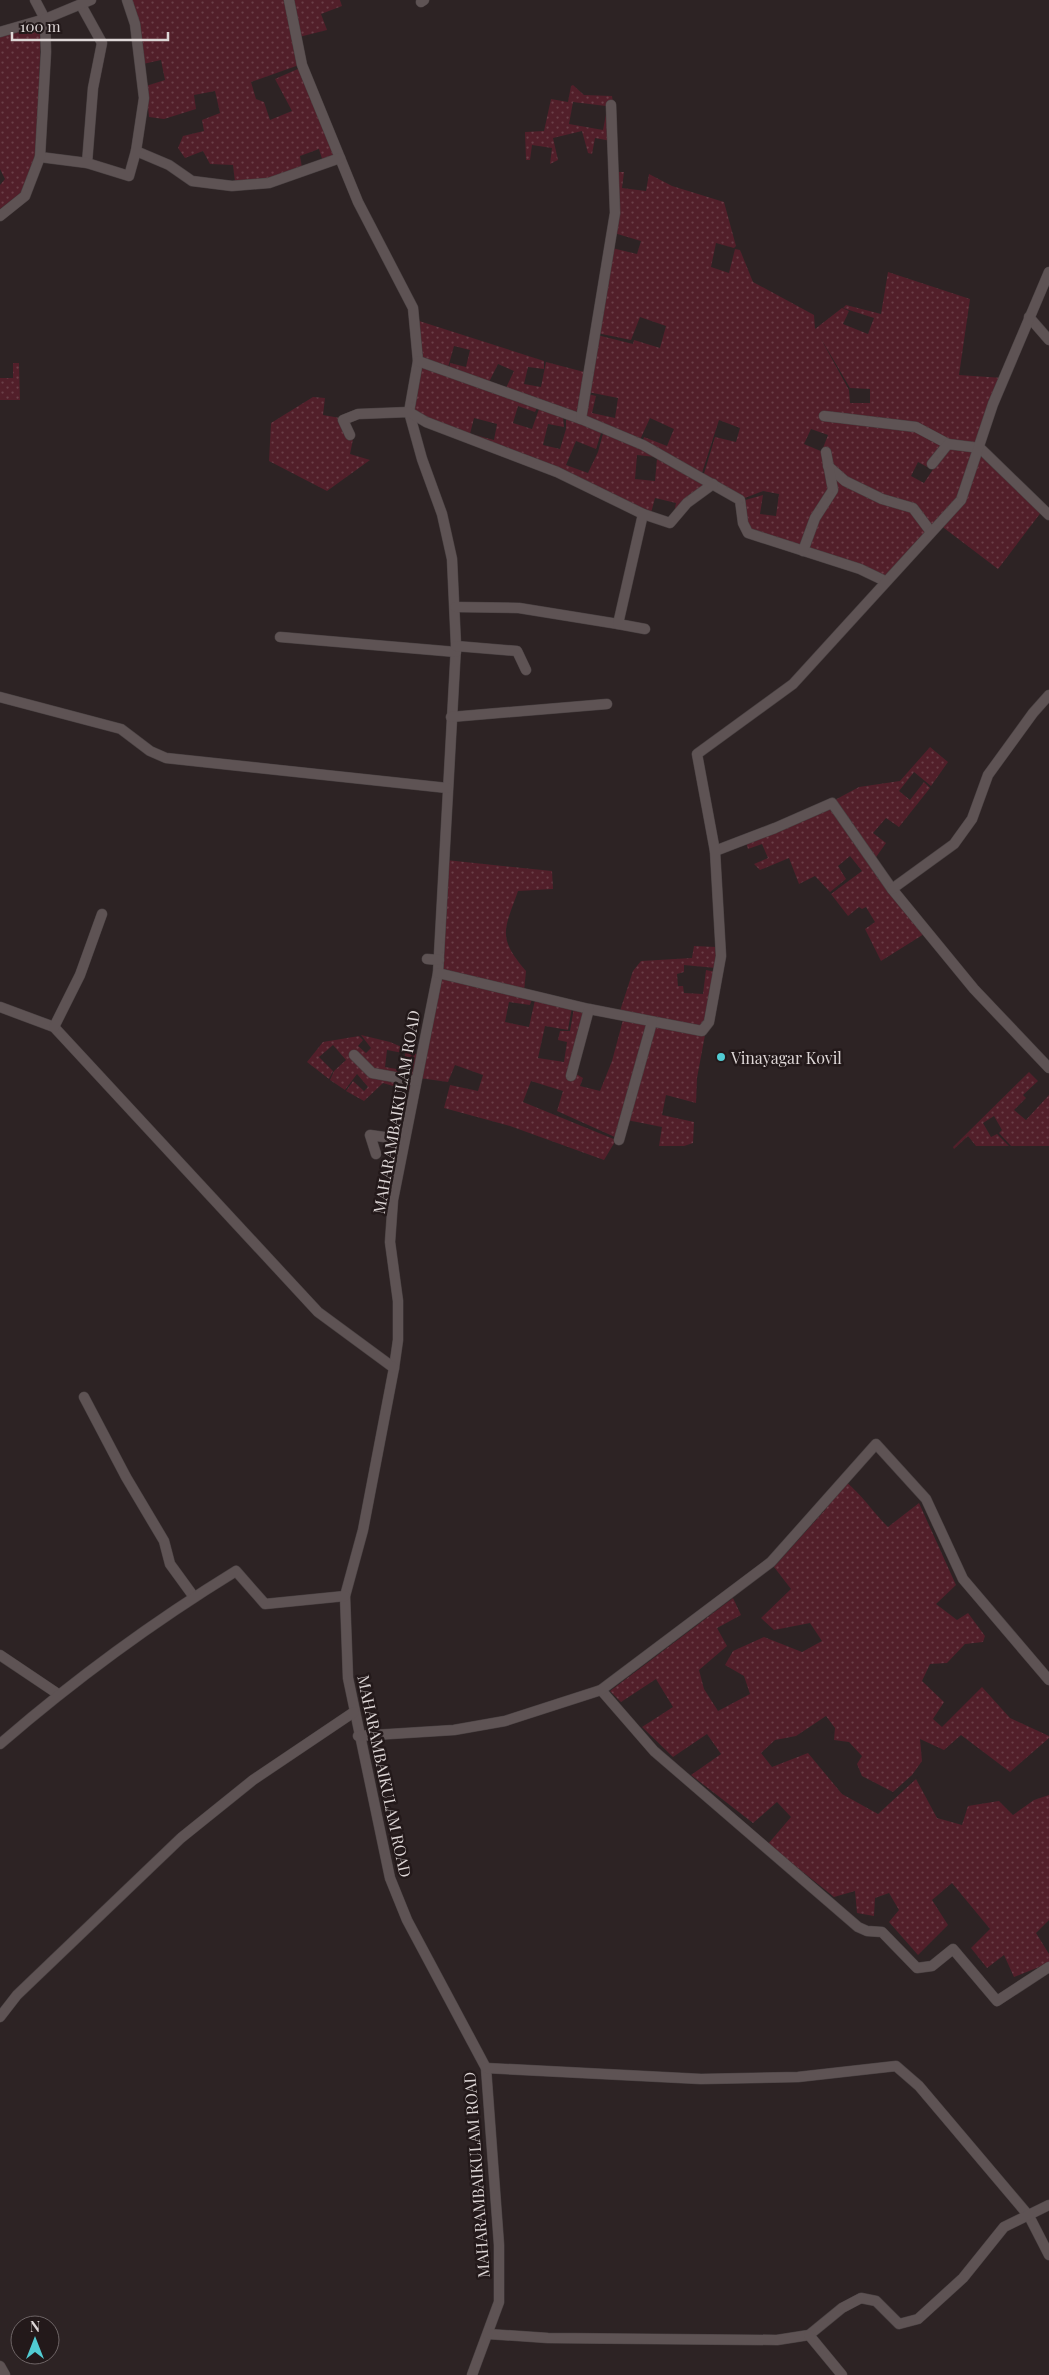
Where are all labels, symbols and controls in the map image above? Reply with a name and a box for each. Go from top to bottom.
scale bar [12,10,169,42]
text: 100 m [20,16,61,36]
street label: MAHARAMBAIKULAM ROAD [368,1009,424,1215]
place label: Vinayagar Kovil [730,1047,842,1068]
marker: Vinayagar Kovil [715,1051,727,1063]
street label: MAHARAMBAIKULAM ROAD [353,1673,417,1879]
street label: MAHARAMBAIKULAM ROAD [458,2071,494,2279]
north arrow [10,2315,60,2365]
text: N [30,2317,40,2336]

